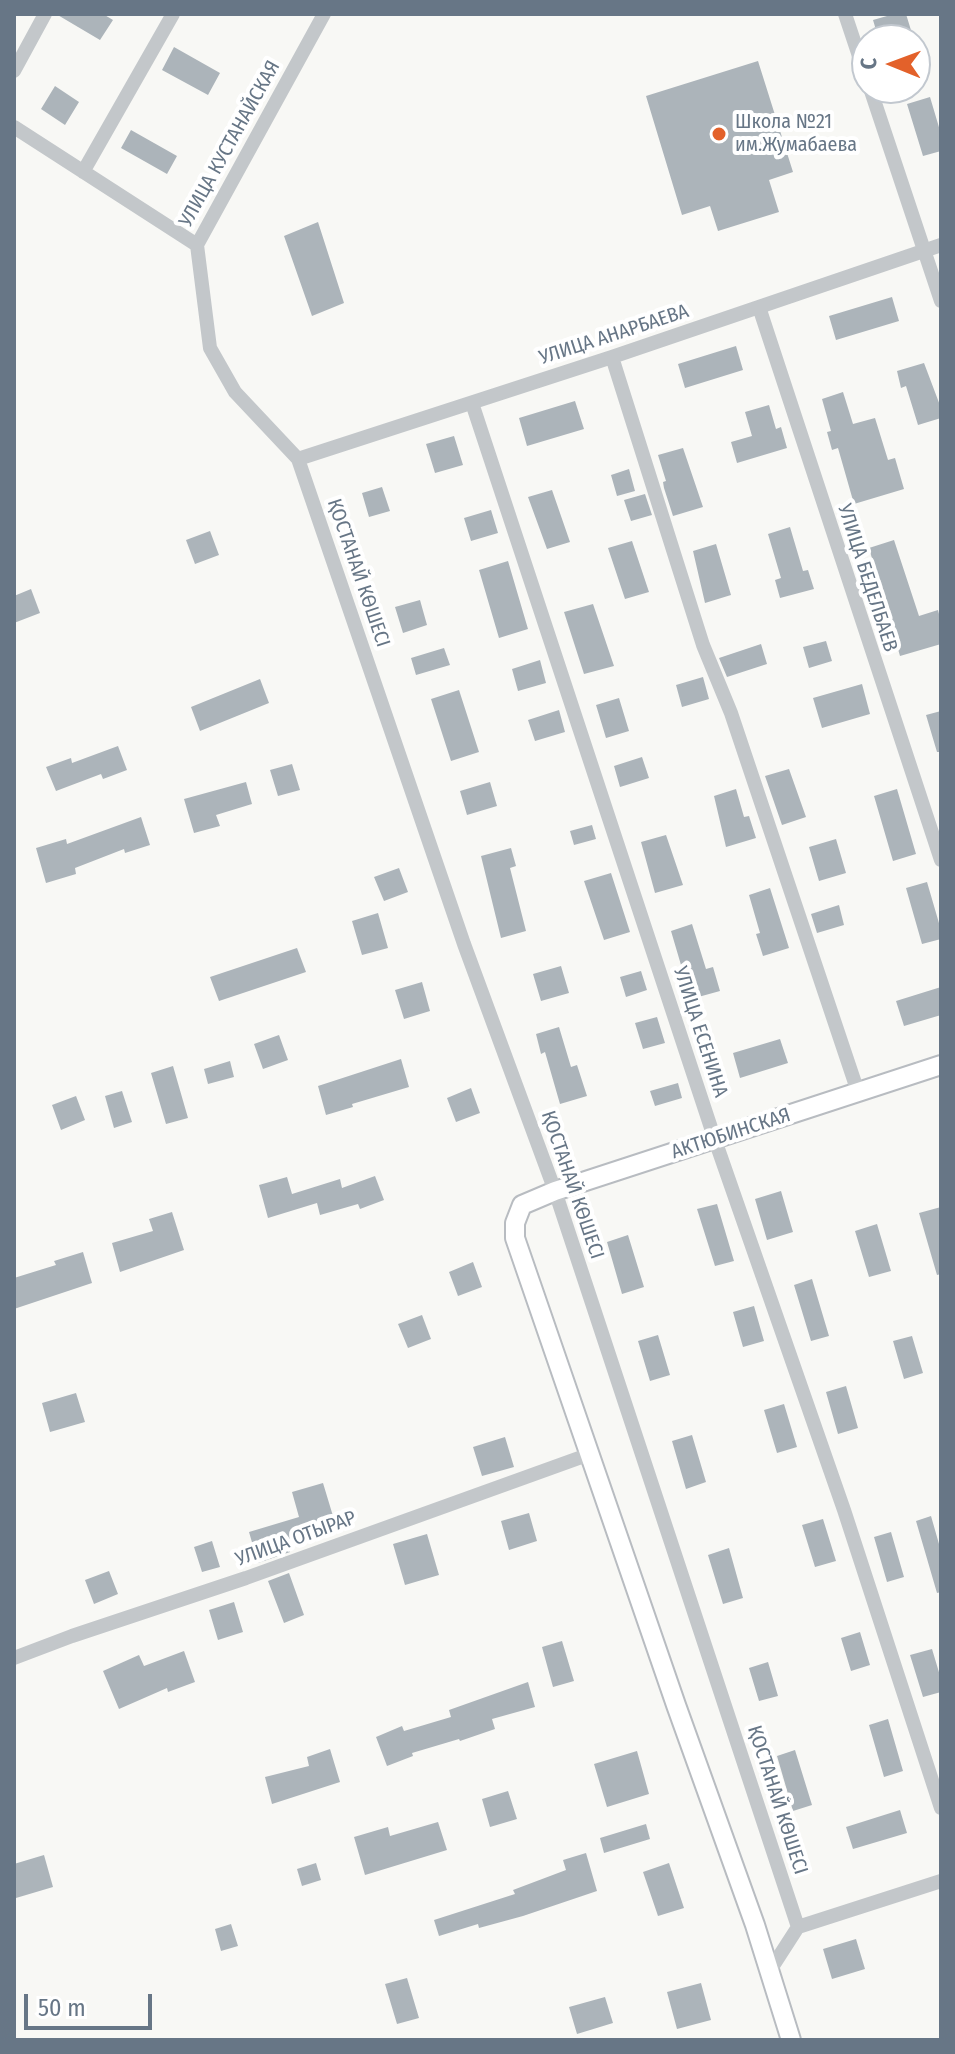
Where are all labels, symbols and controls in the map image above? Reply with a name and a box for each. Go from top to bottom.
north arrow [851,24,931,104]
street label: УЛИЦА КУСТАНАЙСКАЯ [174,57,286,231]
text: С [855,58,882,70]
place label: Школа №21 им.Жумабаева [735,110,857,157]
marker: Школа №21 им.Жумабаева [710,125,728,143]
street label: УЛИЦА АНАРБАЕВА [536,300,692,370]
street label: ҚОСТАНАЙ КӨШЕСІ [321,496,395,650]
street label: УЛИЦА БЕДЕЛБАЕВ [832,501,902,655]
street label: УЛИЦА ЕСЕНИНА [668,964,732,1100]
street label: АКТЮБИНСКАЯ [668,1103,794,1165]
street label: ҚОСТАНАЙ КӨШЕСІ [535,1108,609,1262]
street label: УЛИЦА ОТЫРАР [232,1506,360,1572]
street label: ҚОСТАНАЙ КӨШЕСІ [742,1722,812,1878]
scale bar [28,1978,156,2028]
text: 50 m [38,1994,86,2022]

